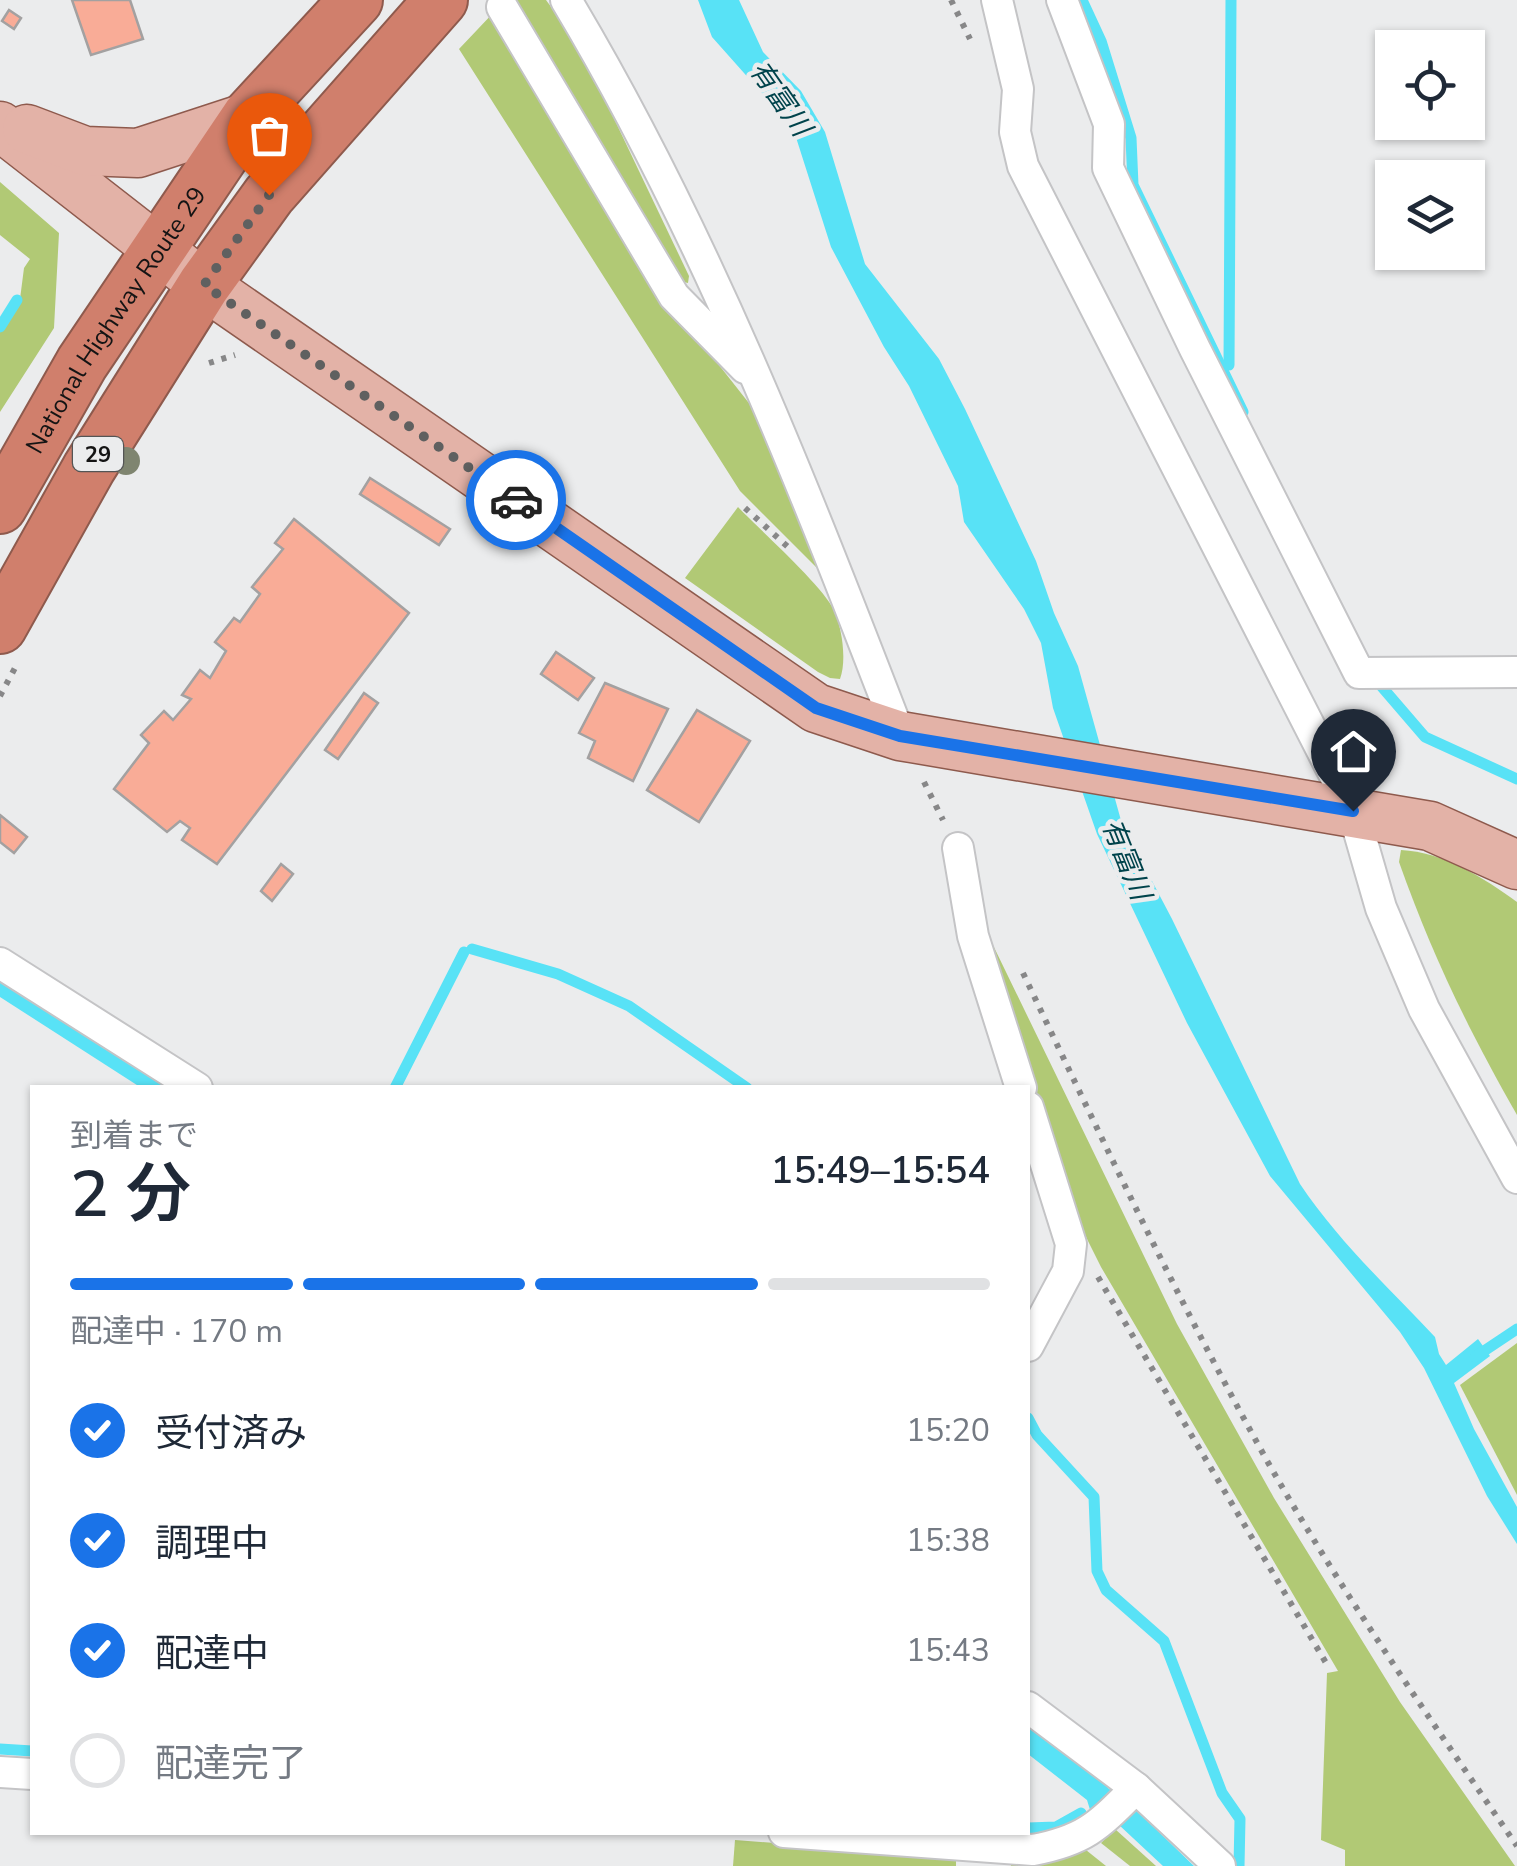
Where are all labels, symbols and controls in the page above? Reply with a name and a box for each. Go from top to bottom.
map controls [1375,30,1485,270]
button: locate [1375,30,1485,140]
water label: 有富川 [741,53,822,146]
pin [227,93,312,196]
icon: bag [242,108,297,163]
button: layers [1375,160,1485,270]
street label: National Highway Route 29 [21,179,211,459]
road number: 29 [73,437,123,471]
courier [466,450,566,550]
icon: car [489,473,544,528]
pin [1311,709,1396,812]
icon: home [1326,724,1381,779]
water label: 有富川 [1093,813,1161,908]
text: 到着まで [70,1114,198,1157]
text: 15:49–15:54 [771,1145,990,1196]
text: 2 分 [70,1150,191,1239]
text: 配達中 · 170 m [70,1310,283,1353]
icon: check [70,1403,125,1458]
text: 受付済み [155,1408,307,1459]
text: 15:20 [906,1409,990,1452]
icon: check [70,1513,125,1568]
text: 調理中 [155,1518,269,1569]
text: 15:38 [906,1519,990,1562]
icon: check [70,1623,125,1678]
text: 配達中 [155,1628,269,1679]
text: 15:43 [906,1629,990,1672]
text: 配達完了 [155,1738,307,1789]

